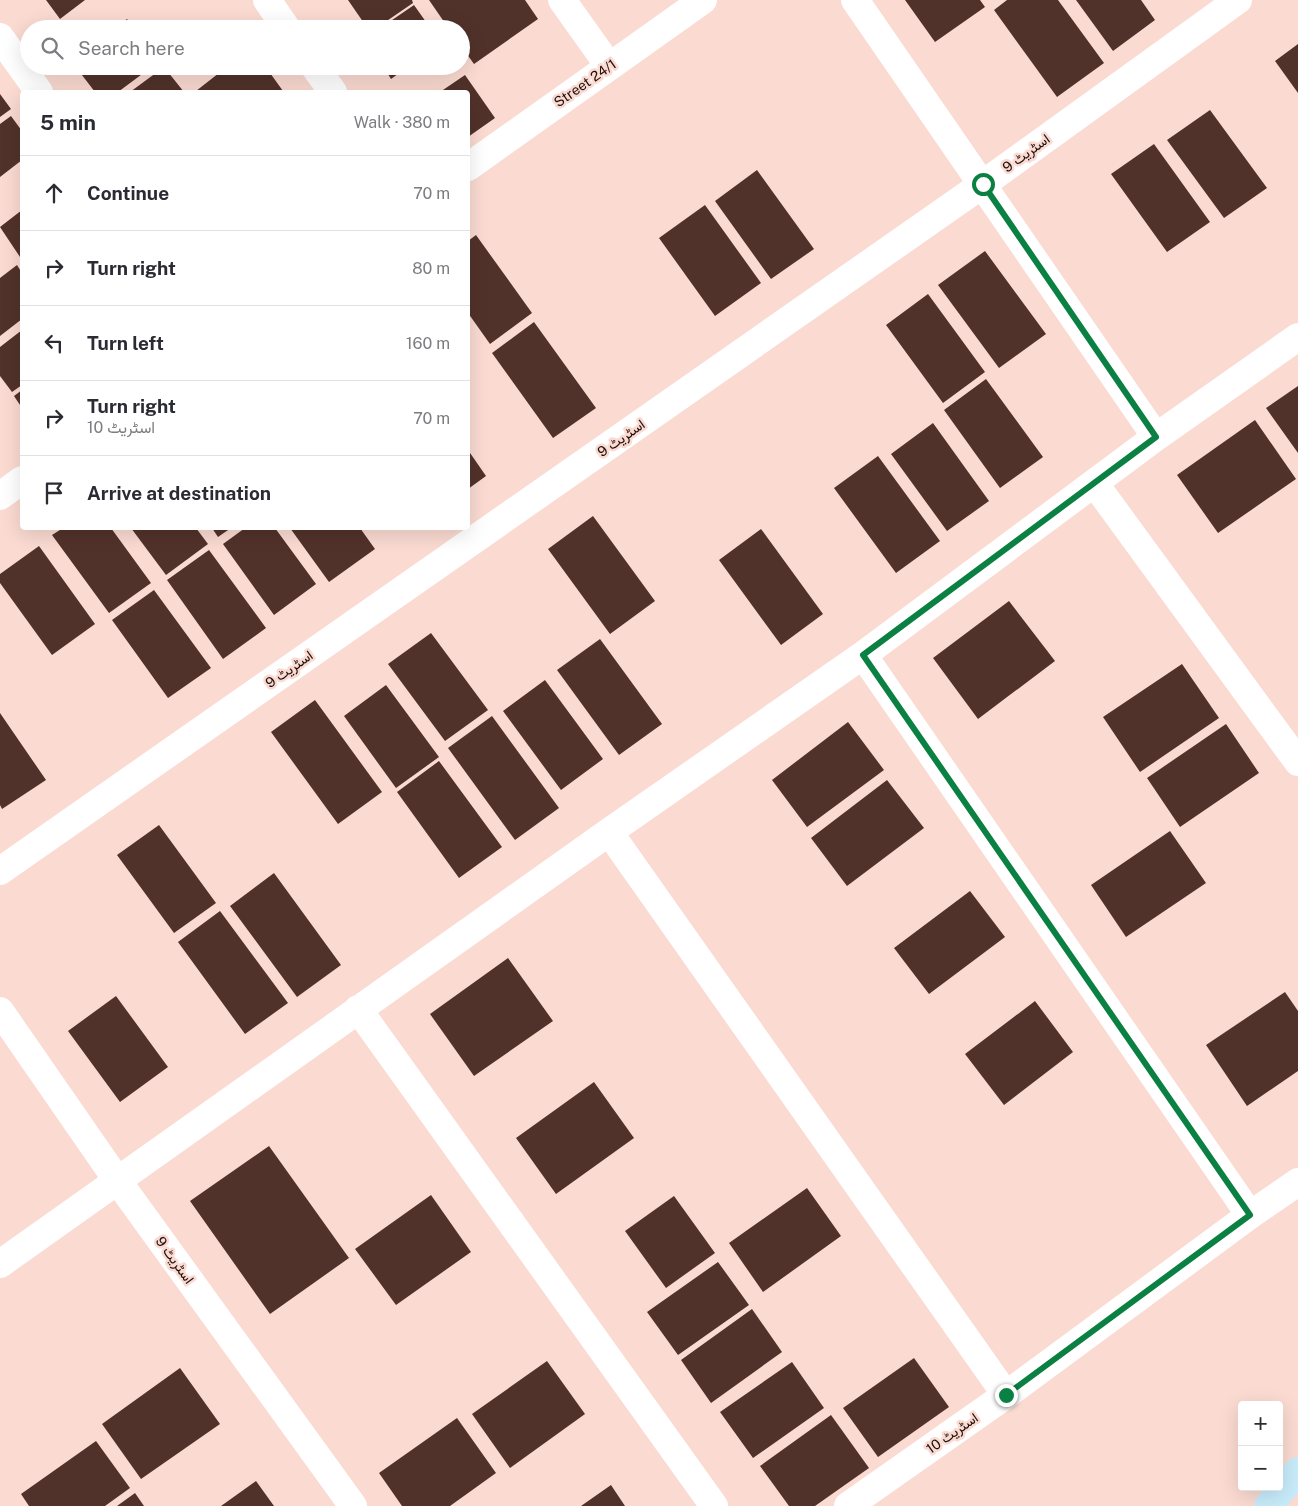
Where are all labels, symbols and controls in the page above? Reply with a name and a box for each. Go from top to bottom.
search box [20,20,470,75]
icon: search [38,34,66,62]
text: Search here [78,37,185,59]
street label: Street 24/1 [551,56,619,110]
text: 5 min [40,110,96,135]
text: Walk · 380 m [354,113,450,132]
street label: اسٹریٹ 9 [999,131,1053,176]
route start [972,173,995,196]
icon: ahead [40,179,68,207]
text: Continue [87,182,169,204]
text: 70 m [413,184,450,203]
icon: right [40,254,68,282]
text: Turn right [87,257,176,279]
text: 80 m [412,259,450,278]
icon: left [40,329,68,357]
text: Turn left [87,332,164,354]
text: 160 m [406,334,450,353]
text: Turn right [87,395,176,417]
icon: right [40,404,68,432]
text: 70 m [413,409,450,428]
street label: اسٹریٹ 9 [594,416,648,461]
text: اسٹریٹ 10 [87,418,155,437]
icon: arrive [40,479,68,507]
text: Arrive at destination [87,482,271,504]
street label: اسٹریٹ 9 [262,647,316,692]
street label: اسٹریٹ 9 [152,1233,197,1287]
route end [995,1384,1018,1407]
map controls [1238,1401,1283,1491]
button: + [1238,1401,1283,1446]
street label: اسٹریٹ 10 [923,1409,982,1457]
button: − [1238,1446,1283,1491]

